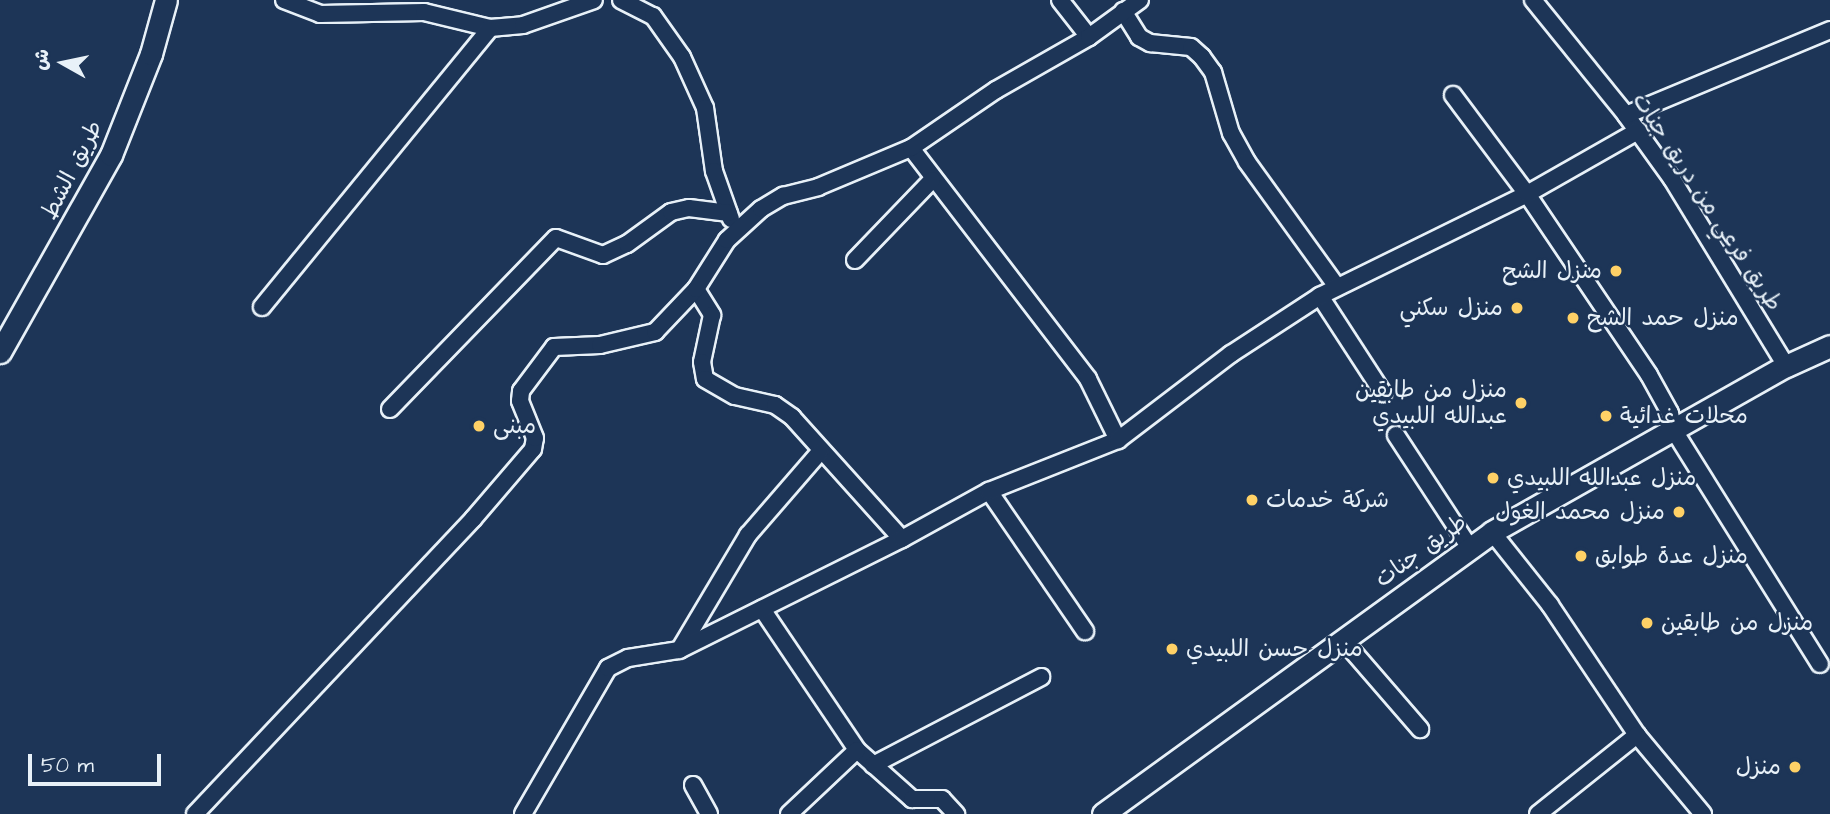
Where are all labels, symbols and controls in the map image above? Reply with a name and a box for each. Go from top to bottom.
north arrow [28,28,98,98]
text: ش [27,47,57,72]
street label: طريق فرعي من دريق جنات [1626,88,1788,316]
street label: طريق الشط [35,116,109,224]
place label: منزل الشح [1502,257,1602,285]
marker: منزل الشح [1608,263,1624,279]
place label: منزل سكني [1399,294,1503,322]
marker: منزل سكني [1509,300,1525,316]
place label: منزل حمد الشح [1587,304,1739,332]
marker: منزل حمد الشح [1565,310,1581,326]
place label: منزل من طابقين عبدالله اللبيدي [1355,376,1507,430]
marker: منزل من طابقين عبدالله اللبيدي [1513,395,1529,411]
place label: محلات غدائية [1620,402,1748,430]
marker: محلات غدائية [1598,408,1614,424]
place label: مبنى [493,412,536,440]
marker: مبنى [471,418,487,434]
place label: منزل عبدالله اللبيدي [1507,464,1696,492]
marker: منزل عبدالله اللبيدي [1485,470,1501,486]
place label: شركة خدمات [1266,486,1389,514]
marker: شركة خدمات [1244,492,1260,508]
place label: منزل محمد الغول [1495,498,1665,526]
marker: منزل محمد الغول [1671,504,1687,520]
street label: طريق جنات [1370,508,1472,594]
place label: منزل عدة طوابق [1595,542,1748,570]
marker: منزل عدة طوابق [1573,548,1589,564]
place label: منزل من طابقين [1661,609,1813,637]
marker: منزل من طابقين [1639,615,1655,631]
place label: منزل حسن اللبيدي [1186,635,1363,663]
marker: منزل حسن اللبيدي [1164,641,1180,657]
scale bar [32,740,164,784]
text: 50 m [41,751,94,780]
place label: منزل [1736,753,1781,781]
marker: منزل [1787,759,1803,775]

